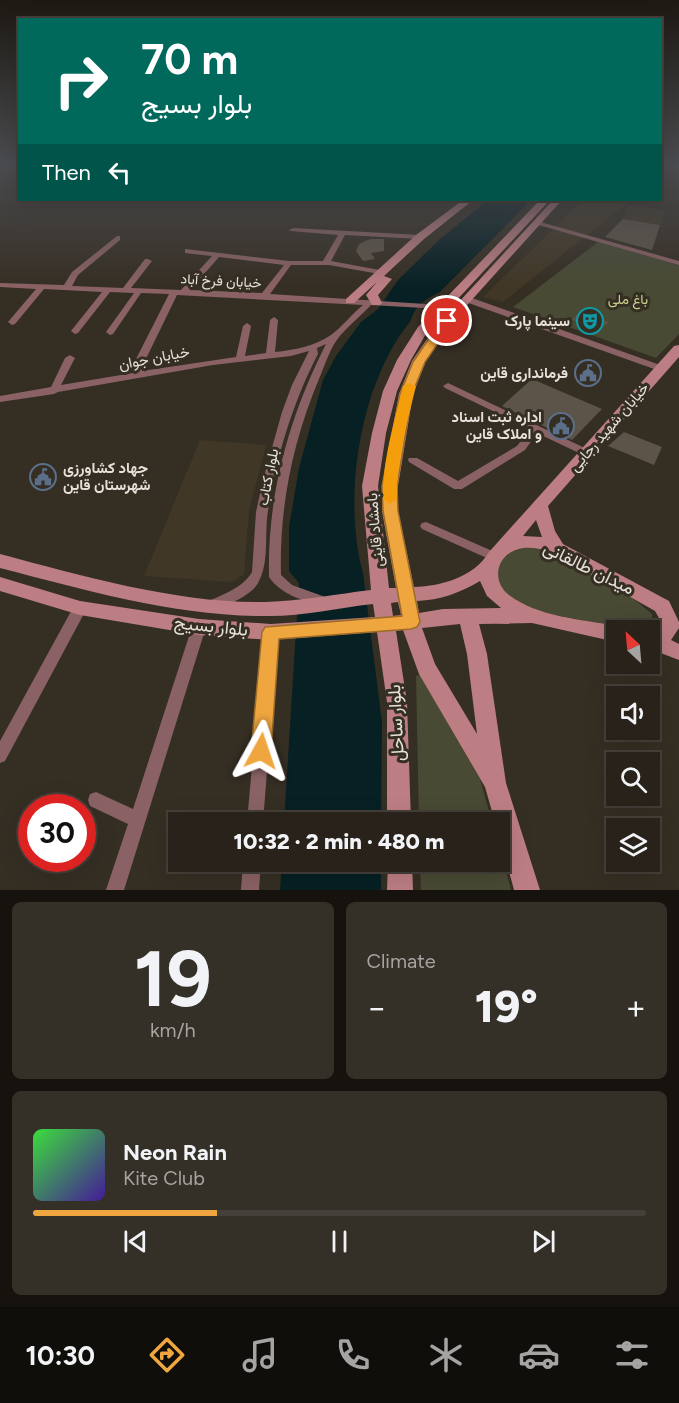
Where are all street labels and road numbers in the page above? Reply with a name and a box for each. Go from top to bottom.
street label: خیابان فرخ آباد [180,270,262,294]
street label: خیابان جوان [117,342,191,374]
street label: خیابان شهید رجایی [565,379,653,476]
street label: بلوار کتاب [254,447,282,507]
street label: بامشاد قاینی [363,492,388,568]
street label: میدان طالقانی [540,536,638,600]
street label: بلوار بسیج [173,611,249,642]
street label: بلوار ساحل [383,684,409,762]

